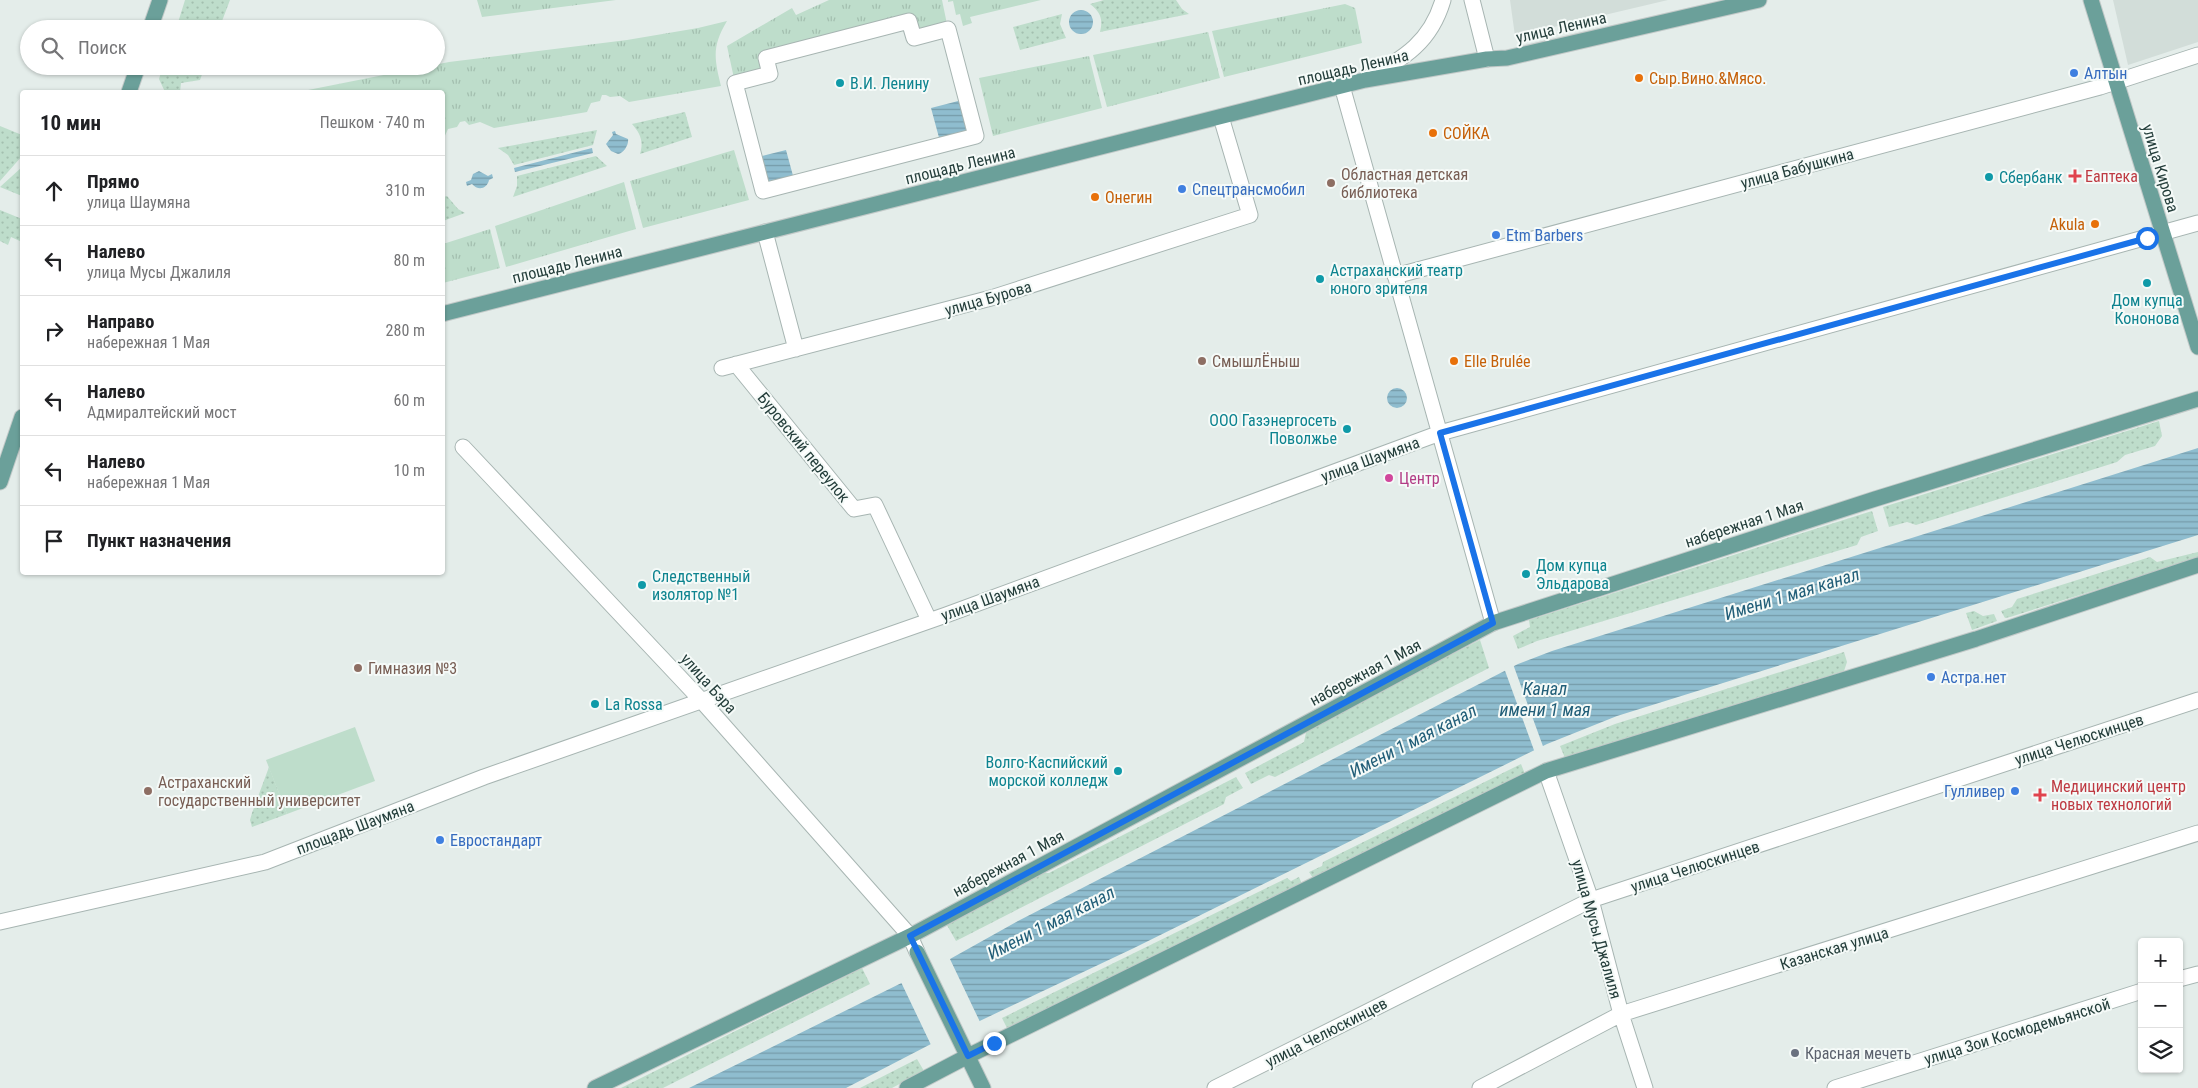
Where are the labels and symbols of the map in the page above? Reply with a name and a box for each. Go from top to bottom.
street label: улица Ленина [1514,8,1608,47]
street label: площадь Ленина [1296,46,1410,89]
place label: Алтын [2084,64,2127,83]
marker: Алтын [2068,67,2080,79]
place label: Сыр.Вино.&Мясо. [1649,69,1766,88]
marker: Сыр.Вино.&Мясо. [1633,72,1645,84]
place label: В.И. Ленину [850,74,930,93]
marker: В.И. Ленину [834,77,846,89]
street label: улица Кирова [2138,122,2183,214]
place label: СОЙКА [1443,124,1490,143]
marker: СОЙКА [1427,127,1439,139]
street label: площадь Ленина [903,143,1017,188]
street label: улица Бабушкина [1739,144,1856,193]
place label: Областная детская библиотека [1341,165,1468,202]
place label: Еаптека [2085,167,2138,186]
place label: Сбербанк [1999,168,2063,187]
marker: Еаптека [2069,170,2081,182]
marker: Сбербанк [1983,171,1995,183]
marker: Областная детская библиотека [1325,177,1337,189]
place label: Спецтрансмобил [1192,180,1305,199]
marker: Спецтрансмобил [1176,183,1188,195]
place label: Онегин [1105,188,1153,207]
marker: Онегин [1089,191,1101,203]
place label: Akula [2049,215,2085,234]
marker: Akula [2089,218,2101,230]
place label: Etm Barbers [1506,226,1583,245]
route start [2136,227,2159,250]
marker: Etm Barbers [1490,229,1502,241]
street label: площадь Ленина [510,242,624,287]
place label: Астраханский театр юного зрителя [1330,261,1463,298]
marker: Астраханский театр юного зрителя [1314,273,1326,285]
street label: улица Бурова [943,277,1034,320]
marker: Дом купца Кононова [2141,277,2153,289]
place label: Дом купца Кононова [2111,291,2183,328]
place label: СмышлЁныш [1212,352,1300,371]
place label: Elle Brulée [1464,352,1530,371]
marker: СмышлЁныш [1196,355,1208,367]
marker: Elle Brulée [1448,355,1460,367]
street label: Буровский переулок [754,389,854,506]
place label: ООО Газэнергосеть Поволжье [1209,411,1337,448]
marker: ООО Газэнергосеть Поволжье [1341,423,1353,435]
street label: улица Шаумяна [1318,433,1422,486]
place label: Центр [1399,469,1440,488]
marker: Центр [1383,472,1395,484]
street label: набережная 1 Мая [1683,495,1806,552]
place label: Дом купца Эльдарова [1536,556,1609,593]
water label: Имени 1 мая канал [1722,563,1862,624]
place label: Следственный изолятор №1 [652,567,750,604]
marker: Дом купца Эльдарова [1520,568,1532,580]
street label: улица Шаумяна [938,572,1042,625]
marker: Следственный изолятор №1 [636,579,648,591]
street label: набережная 1 Мая [1306,635,1424,710]
street label: улица Бэра [677,649,741,717]
place label: Гимназия №3 [368,659,457,678]
marker: Гимназия №3 [352,662,364,674]
place label: Астра.нет [1941,668,2007,687]
marker: Астра.нет [1925,671,1937,683]
water label: Канал имени 1 мая [1499,678,1591,720]
place label: La Rossa [605,695,663,714]
marker: La Rossa [589,698,601,710]
water label: Имени 1 мая канал [1346,699,1480,782]
street label: улица Челюскинцев [2012,710,2146,769]
place label: Волго-Каспийский морской колледж [986,753,1108,790]
marker: Волго-Каспийский морской колледж [1112,765,1124,777]
place label: Астраханский государственный университет [158,773,361,810]
place label: Медицинский центр новых технологий [2051,777,2186,814]
place label: Гулливер [1944,782,2005,801]
marker: Астраханский государственный университет [142,785,154,797]
marker: Гулливер [2009,785,2021,797]
marker: Медицинский центр новых технологий [2033,788,2047,802]
street label: площадь Шаумяна [294,796,417,859]
street label: набережная 1 Мая [949,826,1067,901]
place label: Евроcтандарт [450,831,542,850]
marker: Евроcтандарт [434,834,446,846]
street label: улица Челюскинцев [1628,837,1762,896]
street label: улица Мусы Джалиля [1568,857,1625,1001]
water label: Имени 1 мая канал [984,881,1118,964]
street label: Казанская улица [1778,923,1891,974]
street label: улица Челюскинцев [1262,994,1390,1071]
street label: улица Зои Космодемьянской [1922,994,2112,1069]
route end [983,1032,1006,1055]
place label: Красная мечеть [1805,1044,1911,1063]
marker: Красная мечеть [1789,1047,1801,1059]

